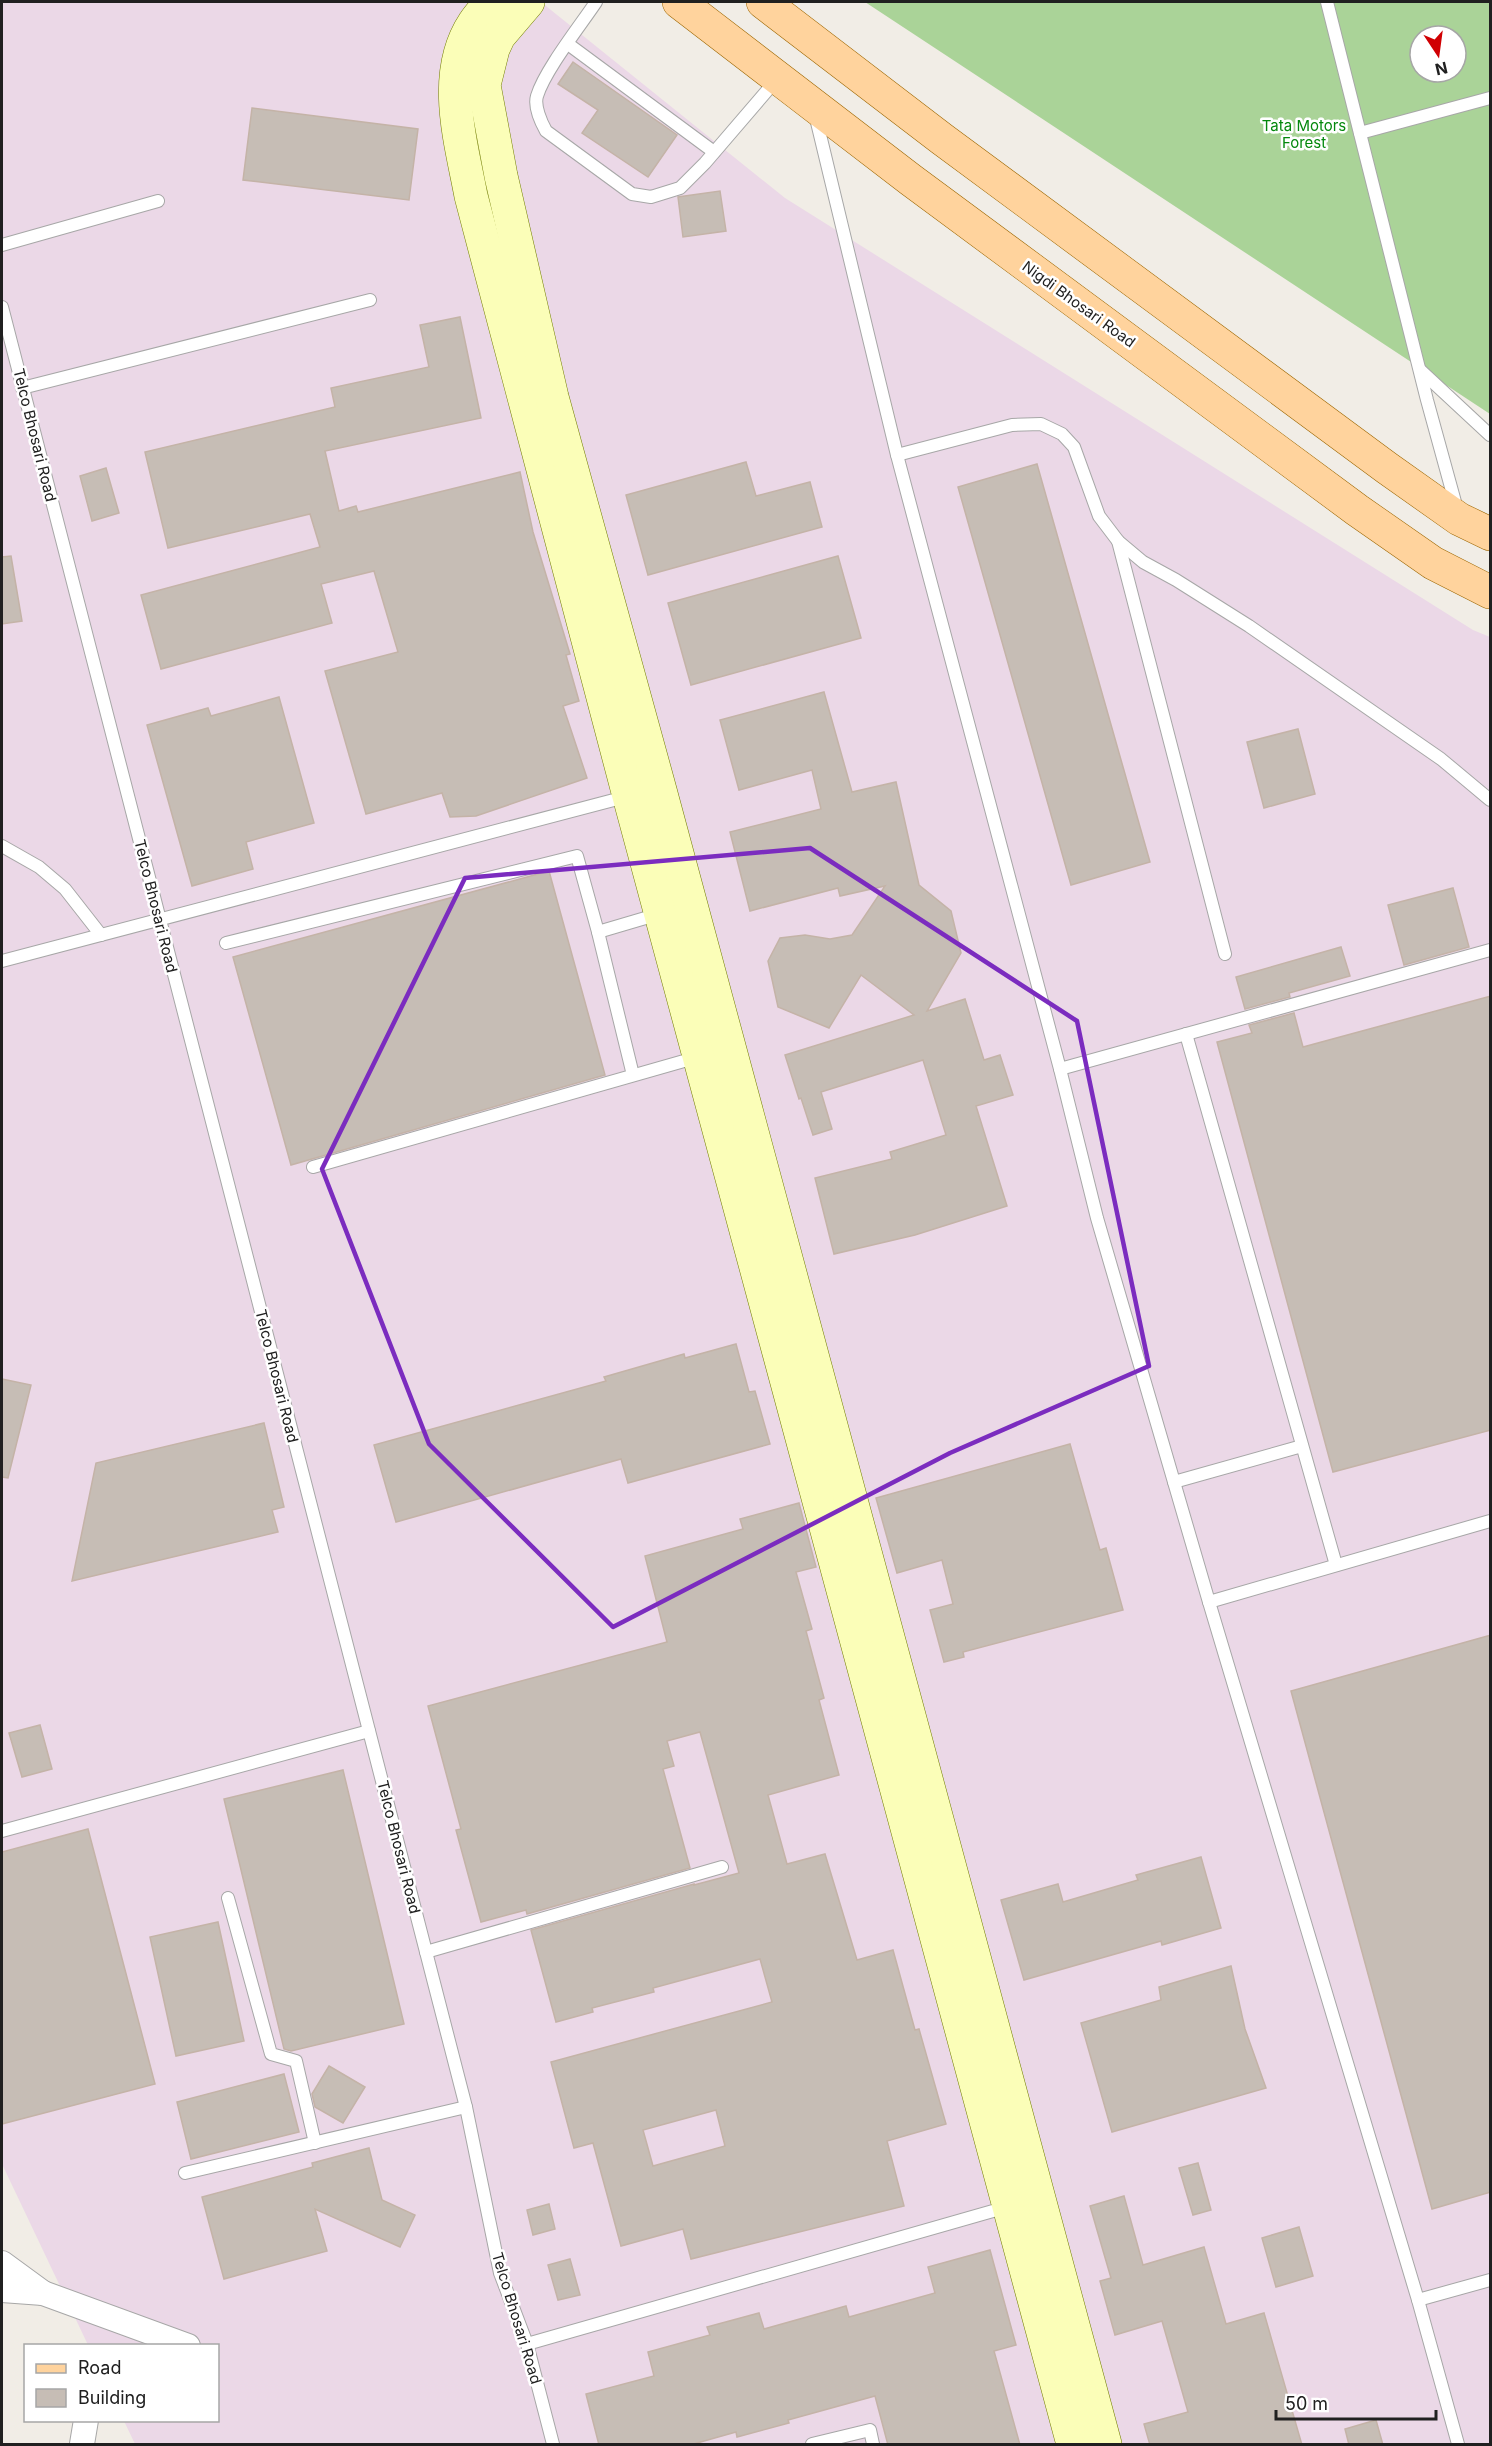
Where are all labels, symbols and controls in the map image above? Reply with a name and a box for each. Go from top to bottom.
north arrow [1408,24,1468,84]
text: N [1433,57,1450,80]
park label: Tata Motors Forest [1262,116,1346,152]
street label: Nigdi Bhosari Road [1019,257,1139,351]
street label: Telco Bhosari Road [9,366,61,504]
street label: Telco Bhosari Road [130,837,182,975]
street label: Telco Bhosari Road [251,1307,303,1445]
street label: Telco Bhosari Road [373,1778,425,1916]
street label: Telco Bhosari Road [488,2250,546,2386]
legend [24,2344,219,2422]
text: Road [78,2357,121,2378]
scale bar [1276,2383,1436,2421]
text: Building [78,2387,146,2408]
text: 50 m [1285,2393,1328,2414]

